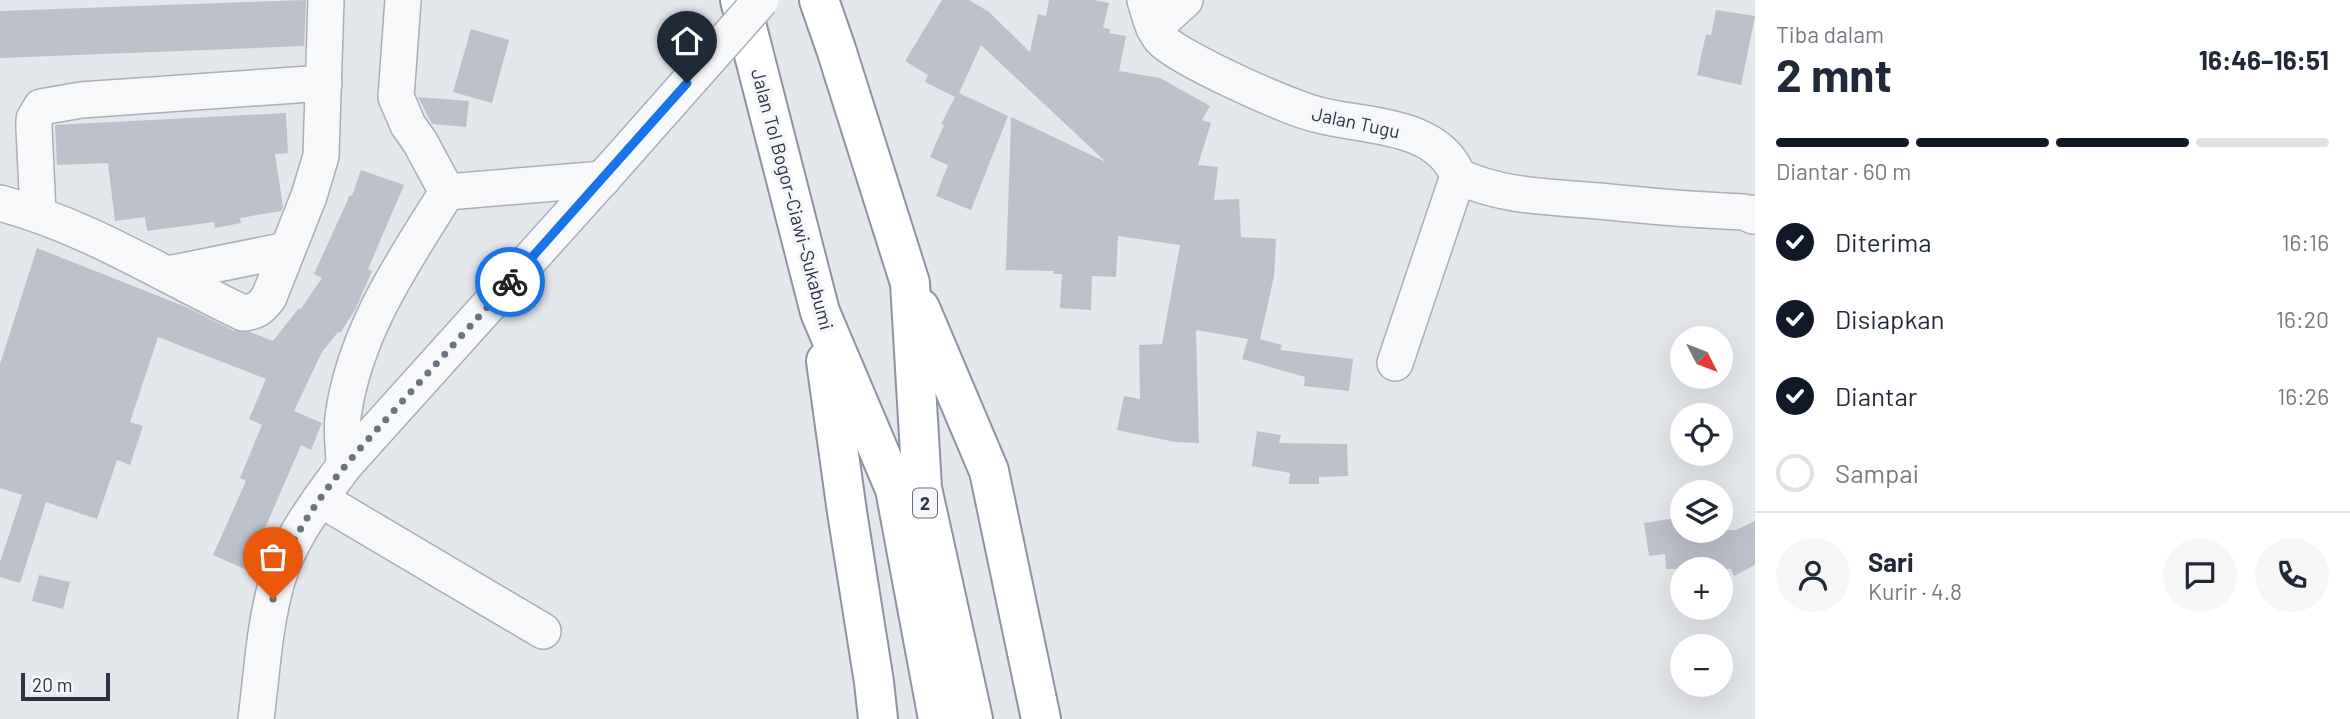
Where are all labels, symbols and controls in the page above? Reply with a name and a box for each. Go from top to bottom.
pin [657,11,717,83]
text: Tiba dalam [1776,20,1884,48]
icon: home [668,22,706,60]
text: 16:46–16:51 [2199,44,2329,75]
text: 2 mnt [1776,46,1892,101]
street label: Jalan Tol Bogor–Ciawi–Sukabumi [747,66,839,332]
street label: Jalan Tugu [1310,101,1402,143]
text: Diantar · 60 m [1776,157,1911,185]
icon: check [1776,223,1814,261]
text: Diterima [1835,226,1932,257]
text: 16:16 [2281,228,2329,256]
courier [475,247,545,317]
icon: bike [491,263,529,301]
icon: check [1776,300,1814,338]
text: Disiapkan [1835,303,1945,334]
text: 16:20 [2276,305,2329,333]
north arrow [1670,326,1732,388]
map controls [1670,326,1733,697]
icon: check [1776,377,1814,415]
text: Diantar [1835,380,1917,411]
text: 16:26 [2277,382,2329,410]
button: locate [1670,403,1733,466]
text: Sampai [1835,457,1919,488]
button: layers [1670,480,1733,543]
road number: 2 [913,489,937,518]
pin [243,527,303,599]
icon: bag [254,538,292,576]
button: person [1776,538,1850,612]
button: chat [2163,538,2237,612]
button: phone [2255,538,2329,612]
text: Sari [1868,546,1914,577]
button: + [1670,557,1733,620]
text: Kurir · 4.8 [1868,577,1962,605]
button: − [1670,634,1733,697]
scale bar [21,670,110,702]
text: 20 m [32,673,72,696]

